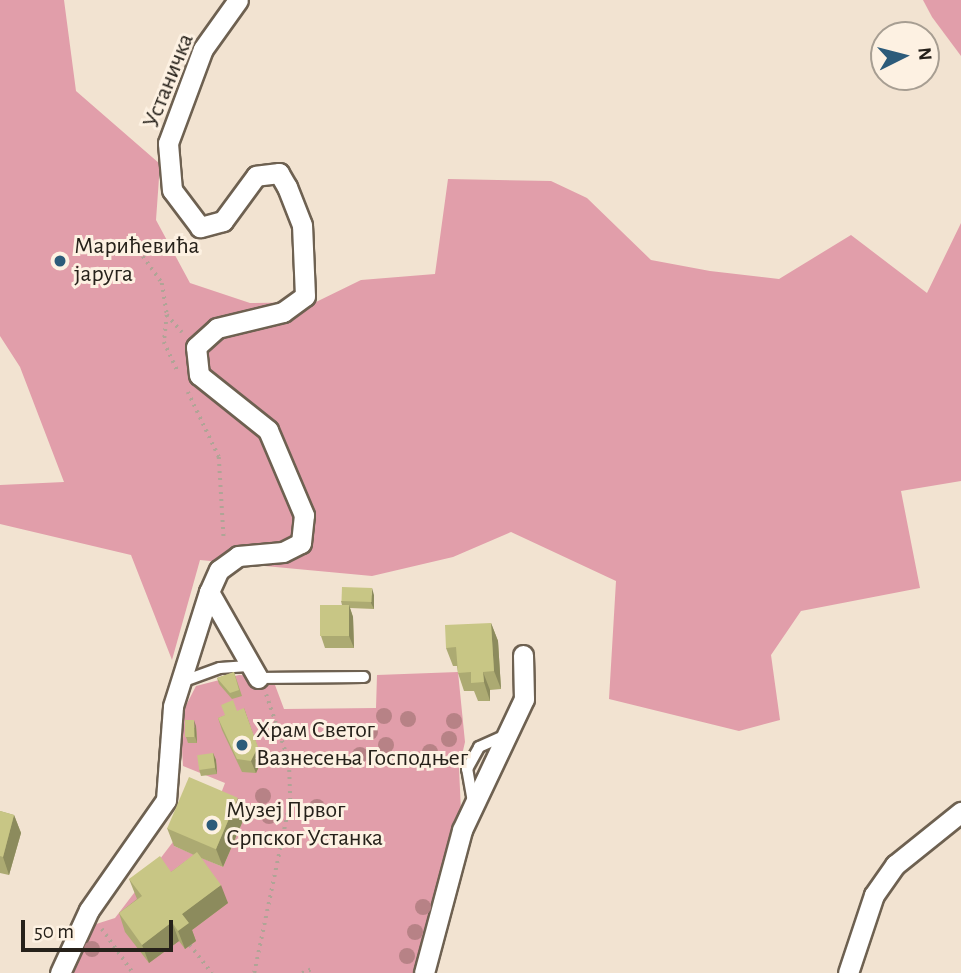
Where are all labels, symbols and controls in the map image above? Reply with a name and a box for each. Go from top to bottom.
north arrow [870,21,940,91]
street label: Устаничка [137,30,201,132]
text: N [914,46,935,62]
place label: Марићевића јаруга [74,233,200,289]
marker: Марићевића јаруга [52,253,68,269]
place label: Храм Светог Вазнесења Господњег [256,717,468,773]
marker: Храм Светог Вазнесења Господњег [234,737,250,753]
place label: Музеј Првог Српског Устанка [226,797,383,853]
marker: Музеј Првог Српског Устанка [204,817,220,833]
scale bar [24,906,177,950]
text: 50 m [34,921,74,942]

